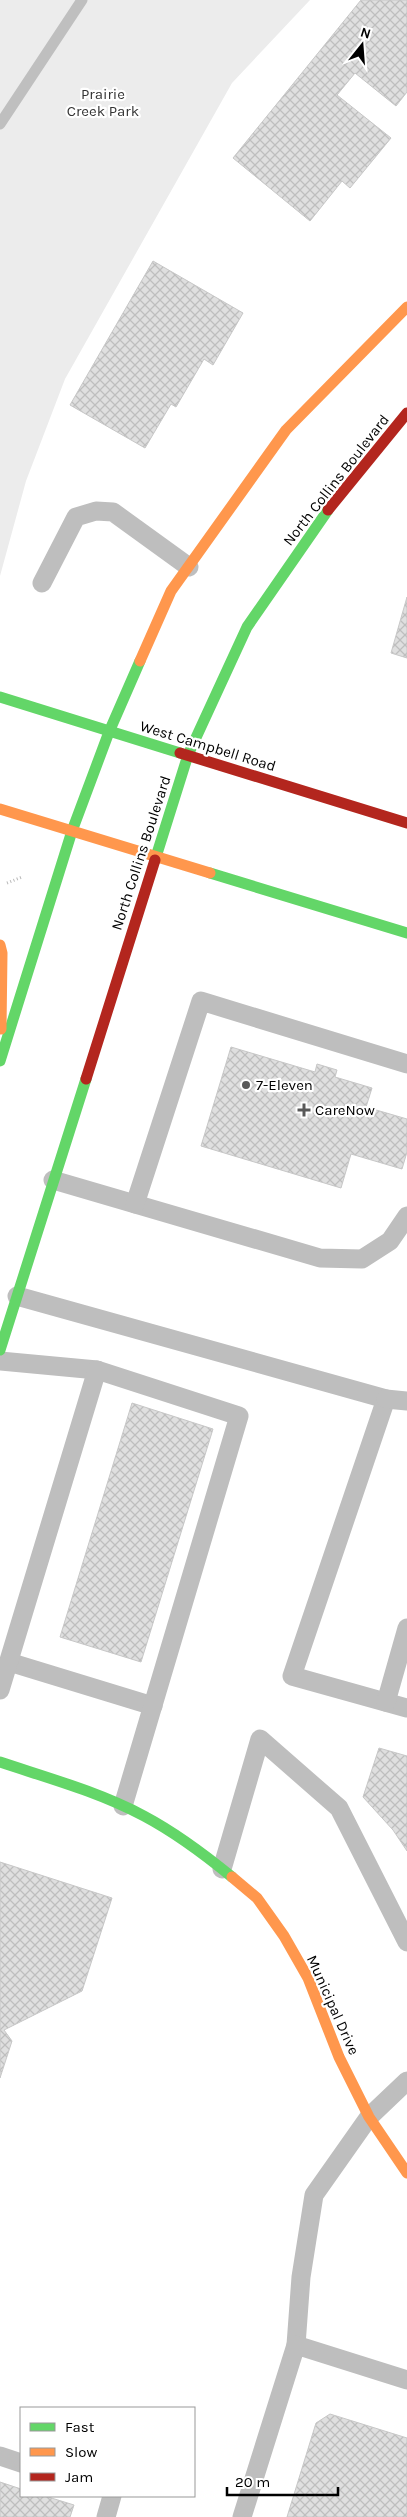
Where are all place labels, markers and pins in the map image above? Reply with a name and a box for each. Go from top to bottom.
place label: 7-Eleven [256,1076,313,1094]
marker: 7-Eleven [240,1079,252,1091]
place label: CareNow [315,1101,375,1119]
marker: CareNow [297,1103,311,1117]

